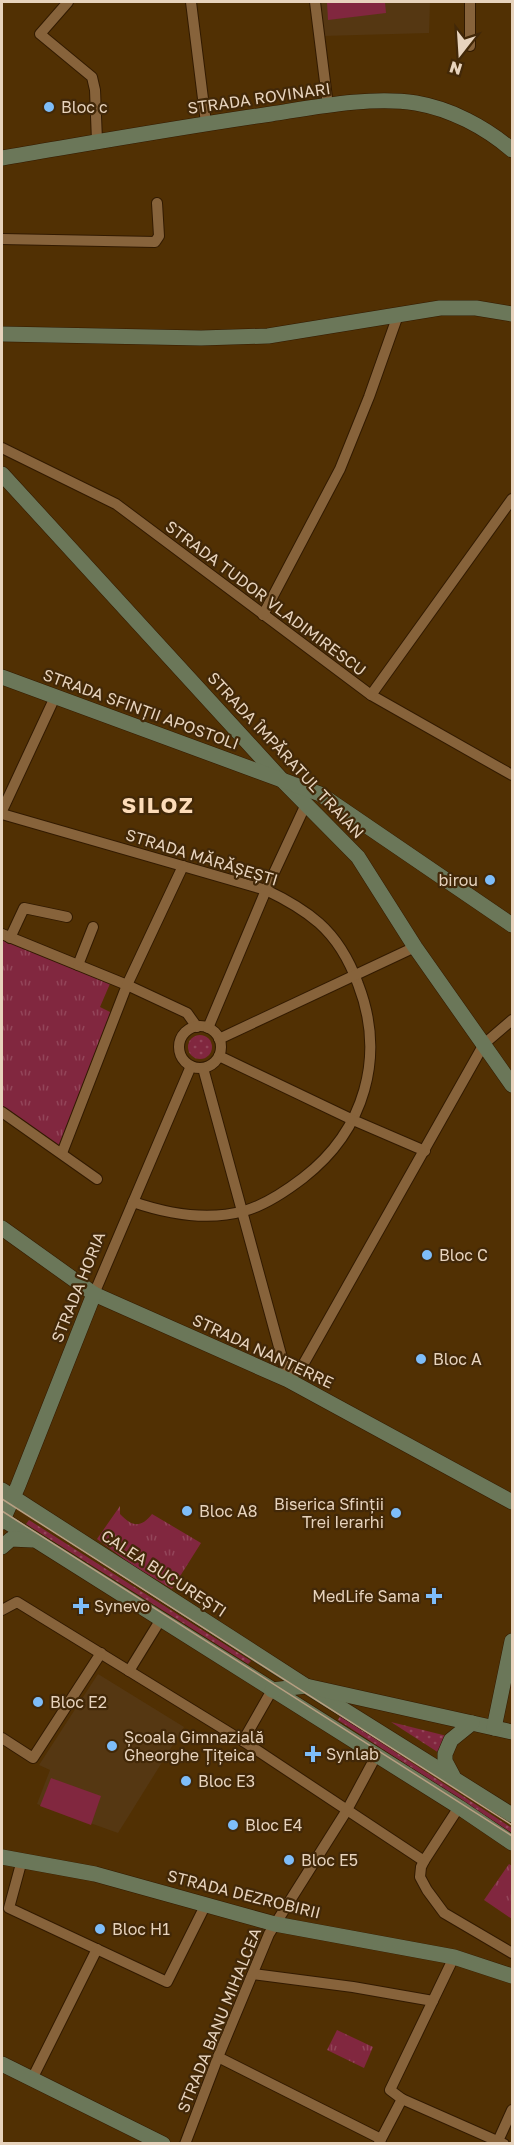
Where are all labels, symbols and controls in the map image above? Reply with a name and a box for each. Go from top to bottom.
north arrow [430,24,490,84]
text: N [447,57,464,80]
street label: STRADA ROVINARI [186,78,332,118]
place label: Bloc c [61,97,108,117]
marker: Bloc c [42,100,56,114]
street label: STRADA TUDOR VLADIMIRESCU [162,516,370,680]
street label: STRADA SFINȚII APOSTOLI [40,664,242,754]
street label: STRADA ÎMPĂRATUL TRAIAN [204,668,368,842]
district label: SILOZ [122,791,194,818]
street label: STRADA MĂRĂȘEȘTI [123,824,281,890]
place label: birou [439,870,478,890]
marker: birou [483,873,497,887]
street label: STRADA HORIA [47,1228,109,1345]
place label: Bloc C [439,1245,488,1265]
marker: Bloc C [420,1248,434,1262]
street label: STRADA NANTERRE [189,1310,337,1392]
place label: Bloc A [433,1349,482,1369]
marker: Bloc A [414,1352,428,1366]
place label: Biserica Sfinții Trei Ierarhi [274,1494,384,1532]
place label: Bloc A8 [199,1501,257,1521]
marker: Bloc A8 [180,1504,194,1518]
marker: Biserica Sfinții Trei Ierarhi [389,1506,403,1520]
street label: CALEA BUCUREȘTI [98,1525,230,1621]
place label: MedLife Sama [312,1586,420,1606]
marker: MedLife Sama [425,1587,443,1605]
place label: Synevo [94,1596,150,1616]
marker: Synevo [72,1597,90,1615]
place label: Bloc E2 [50,1692,107,1712]
marker: Bloc E2 [31,1695,45,1709]
place label: Școala Gimnazială Gheorghe Țițeica [124,1727,264,1765]
marker: Școala Gimnazială Gheorghe Țițeica [105,1739,119,1753]
place label: Synlab [326,1744,379,1764]
marker: Synlab [304,1745,322,1763]
place label: Bloc E3 [198,1771,255,1791]
marker: Bloc E3 [179,1774,193,1788]
place label: Bloc E4 [245,1815,303,1835]
marker: Bloc E4 [226,1818,240,1832]
place label: Bloc E5 [301,1850,358,1870]
marker: Bloc E5 [282,1853,296,1867]
street label: STRADA DEZROBIRII [165,1865,323,1923]
place label: Bloc H1 [112,1919,170,1939]
marker: Bloc H1 [93,1922,107,1936]
street label: STRADA BANU MIHALCEA [173,1924,265,2115]

